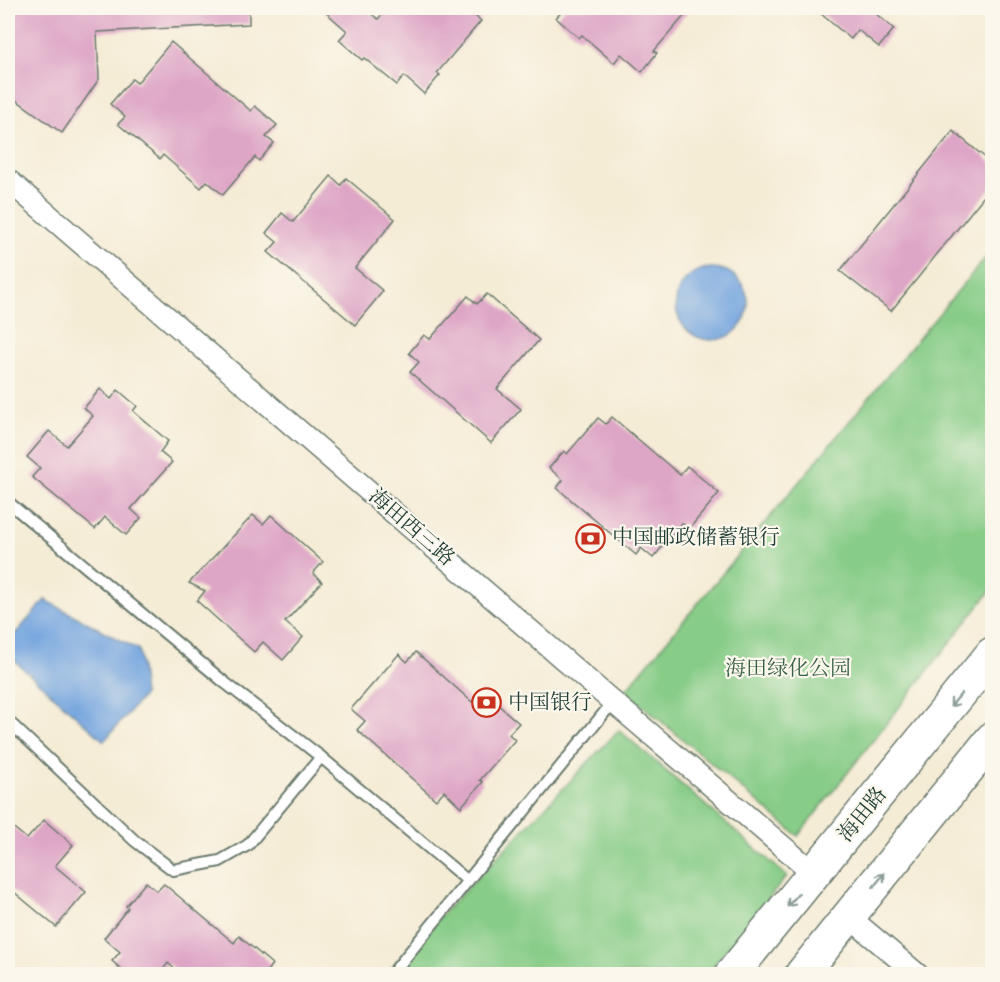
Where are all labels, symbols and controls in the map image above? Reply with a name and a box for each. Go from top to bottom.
street label: 海田西三路 [364,484,459,570]
bank icon: 中国邮政储蓄银行 [575,522,607,554]
place label: 中国邮政储蓄银行 [612,526,780,549]
park label: 海田绿化公园 [725,657,851,680]
bank icon: 中国银行 [471,687,503,719]
place label: 中国银行 [508,691,592,714]
one-way arrow [949,692,962,708]
street label: 海田路 [833,783,891,846]
one-way arrow [873,872,886,888]
one-way arrow [787,892,800,908]

